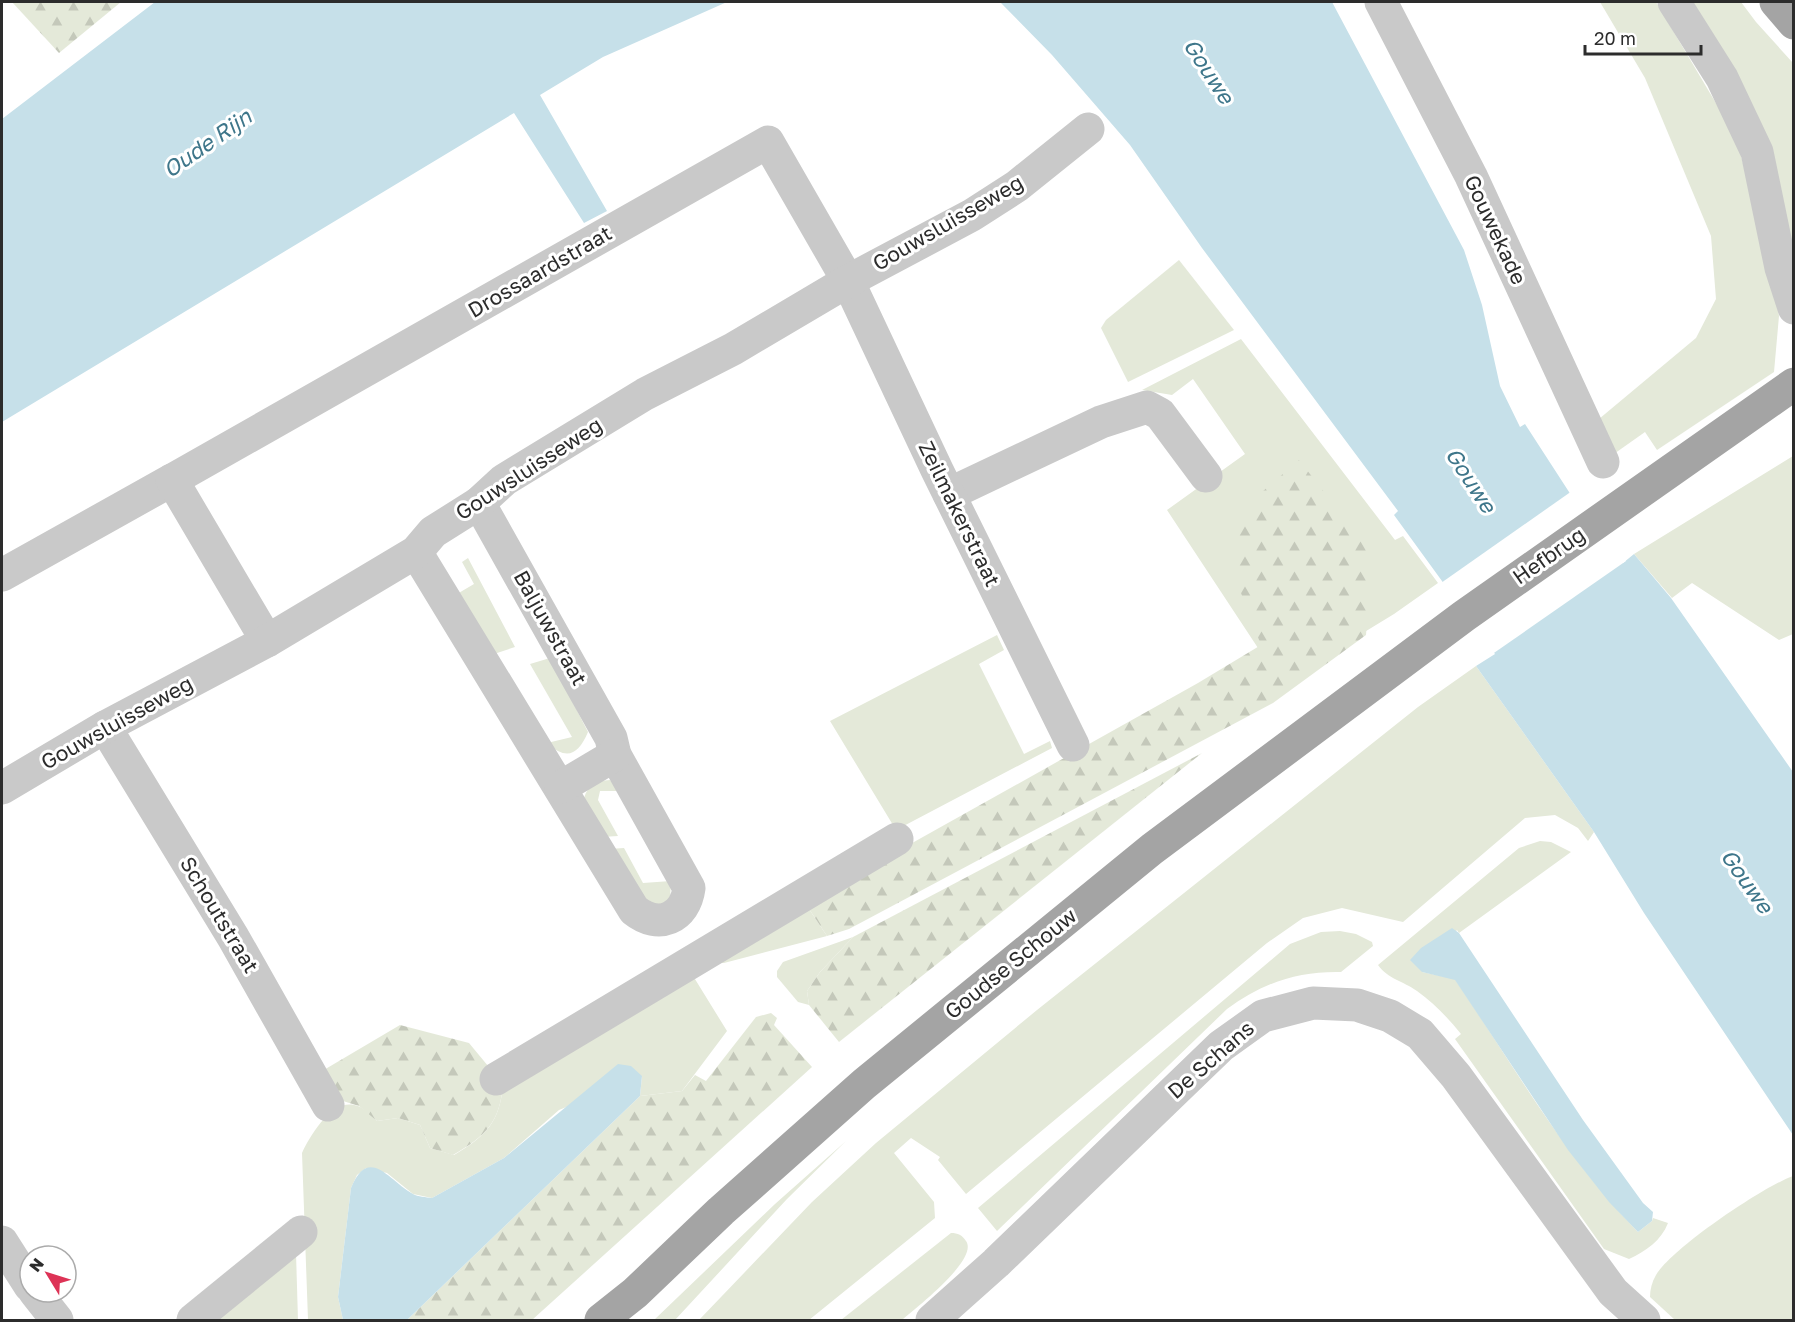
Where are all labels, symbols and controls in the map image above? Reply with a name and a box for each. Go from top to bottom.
scale bar [1585,18,1700,56]
text: 20 m [1594,27,1636,49]
water label: Gouwe [1178,33,1242,110]
water label: Oude Rijn [157,102,257,183]
street label: Gouwsluisseweg [868,169,1027,276]
street label: Gouwekade [1459,171,1533,288]
street label: Drossaardstraat [463,219,616,323]
street label: Gouwsluisseweg [450,411,607,525]
street label: Zeilmakerstraat [913,437,1006,590]
water label: Gouwe [1440,442,1504,519]
street label: Hefbrug [1507,521,1590,589]
street label: Baljuwstraat [509,565,593,690]
street label: Gouwsluisseweg [36,670,197,775]
water label: Gouwe [1716,843,1781,920]
street label: Schoutstraat [175,852,265,977]
street label: Goudse Schouw [939,902,1081,1024]
street label: De Schans [1162,1015,1259,1104]
north arrow [18,1244,78,1304]
text: N [25,1254,48,1276]

